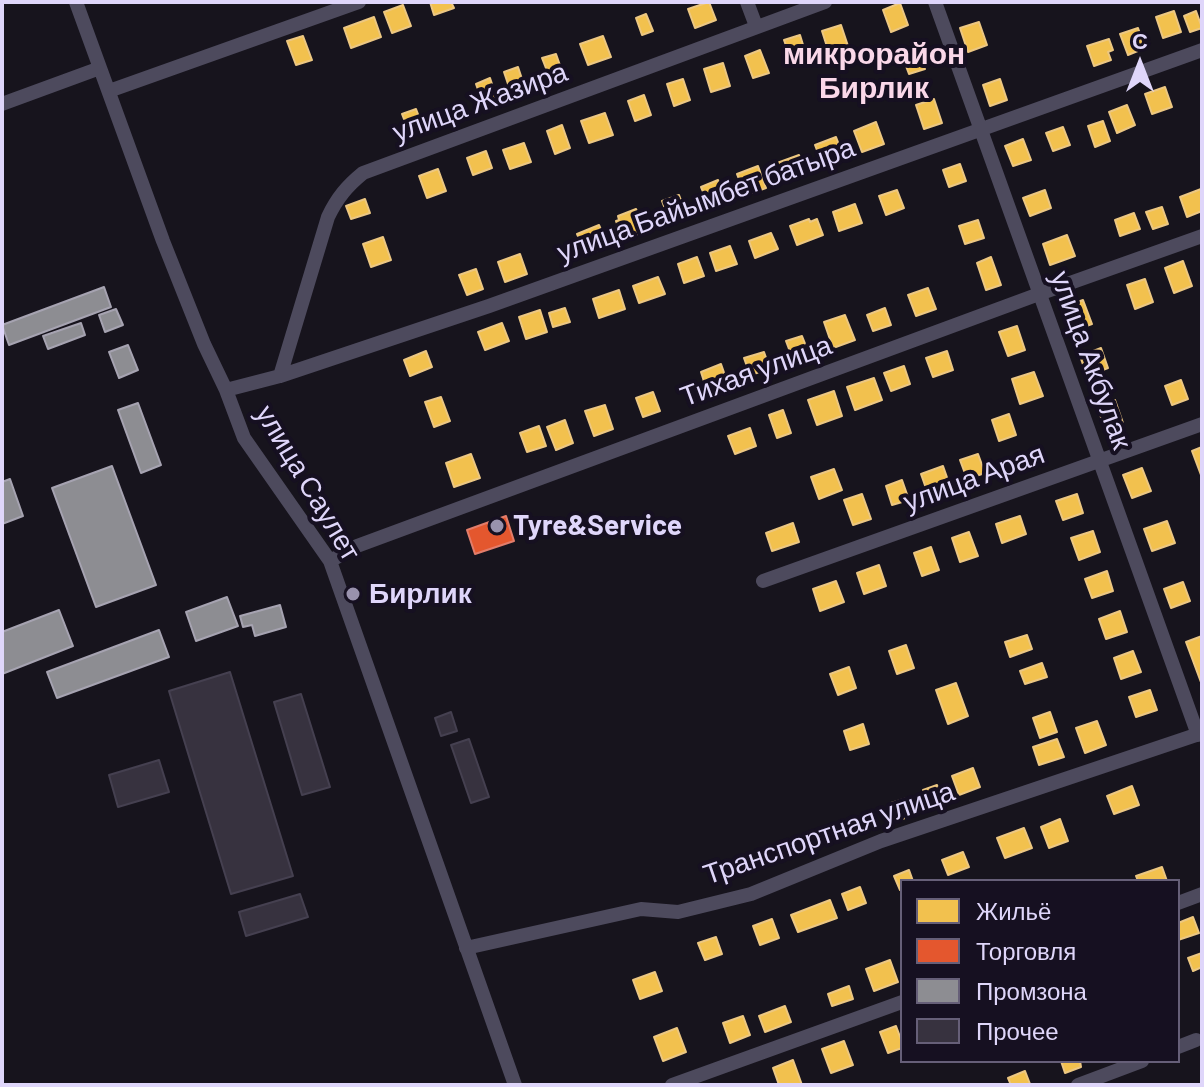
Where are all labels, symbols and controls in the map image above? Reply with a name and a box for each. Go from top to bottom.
north arrow [1100,24,1180,104]
text: С [1132,27,1148,53]
district label: микрорайон Бирлик [783,36,965,106]
street label: улица Жазира [388,55,572,149]
street label: улица Байымбет батыра [553,130,859,270]
street label: улица Акбулак [1043,266,1139,454]
street label: Тихая улица [676,328,836,414]
street label: улица Саулет [248,399,368,567]
street label: улица Арая [899,437,1049,519]
place label: Tyre&Service [513,509,682,543]
marker: Tyre&Service [488,517,506,535]
place label: Бирлик [369,577,472,611]
marker: Бирлик [344,585,362,603]
street label: Транспортная улица [699,774,959,892]
legend [900,879,1180,1063]
text: Жильё [976,896,1051,925]
text: Торговля [976,936,1076,965]
text: Промзона [976,976,1087,1005]
text: Прочее [976,1016,1059,1045]

